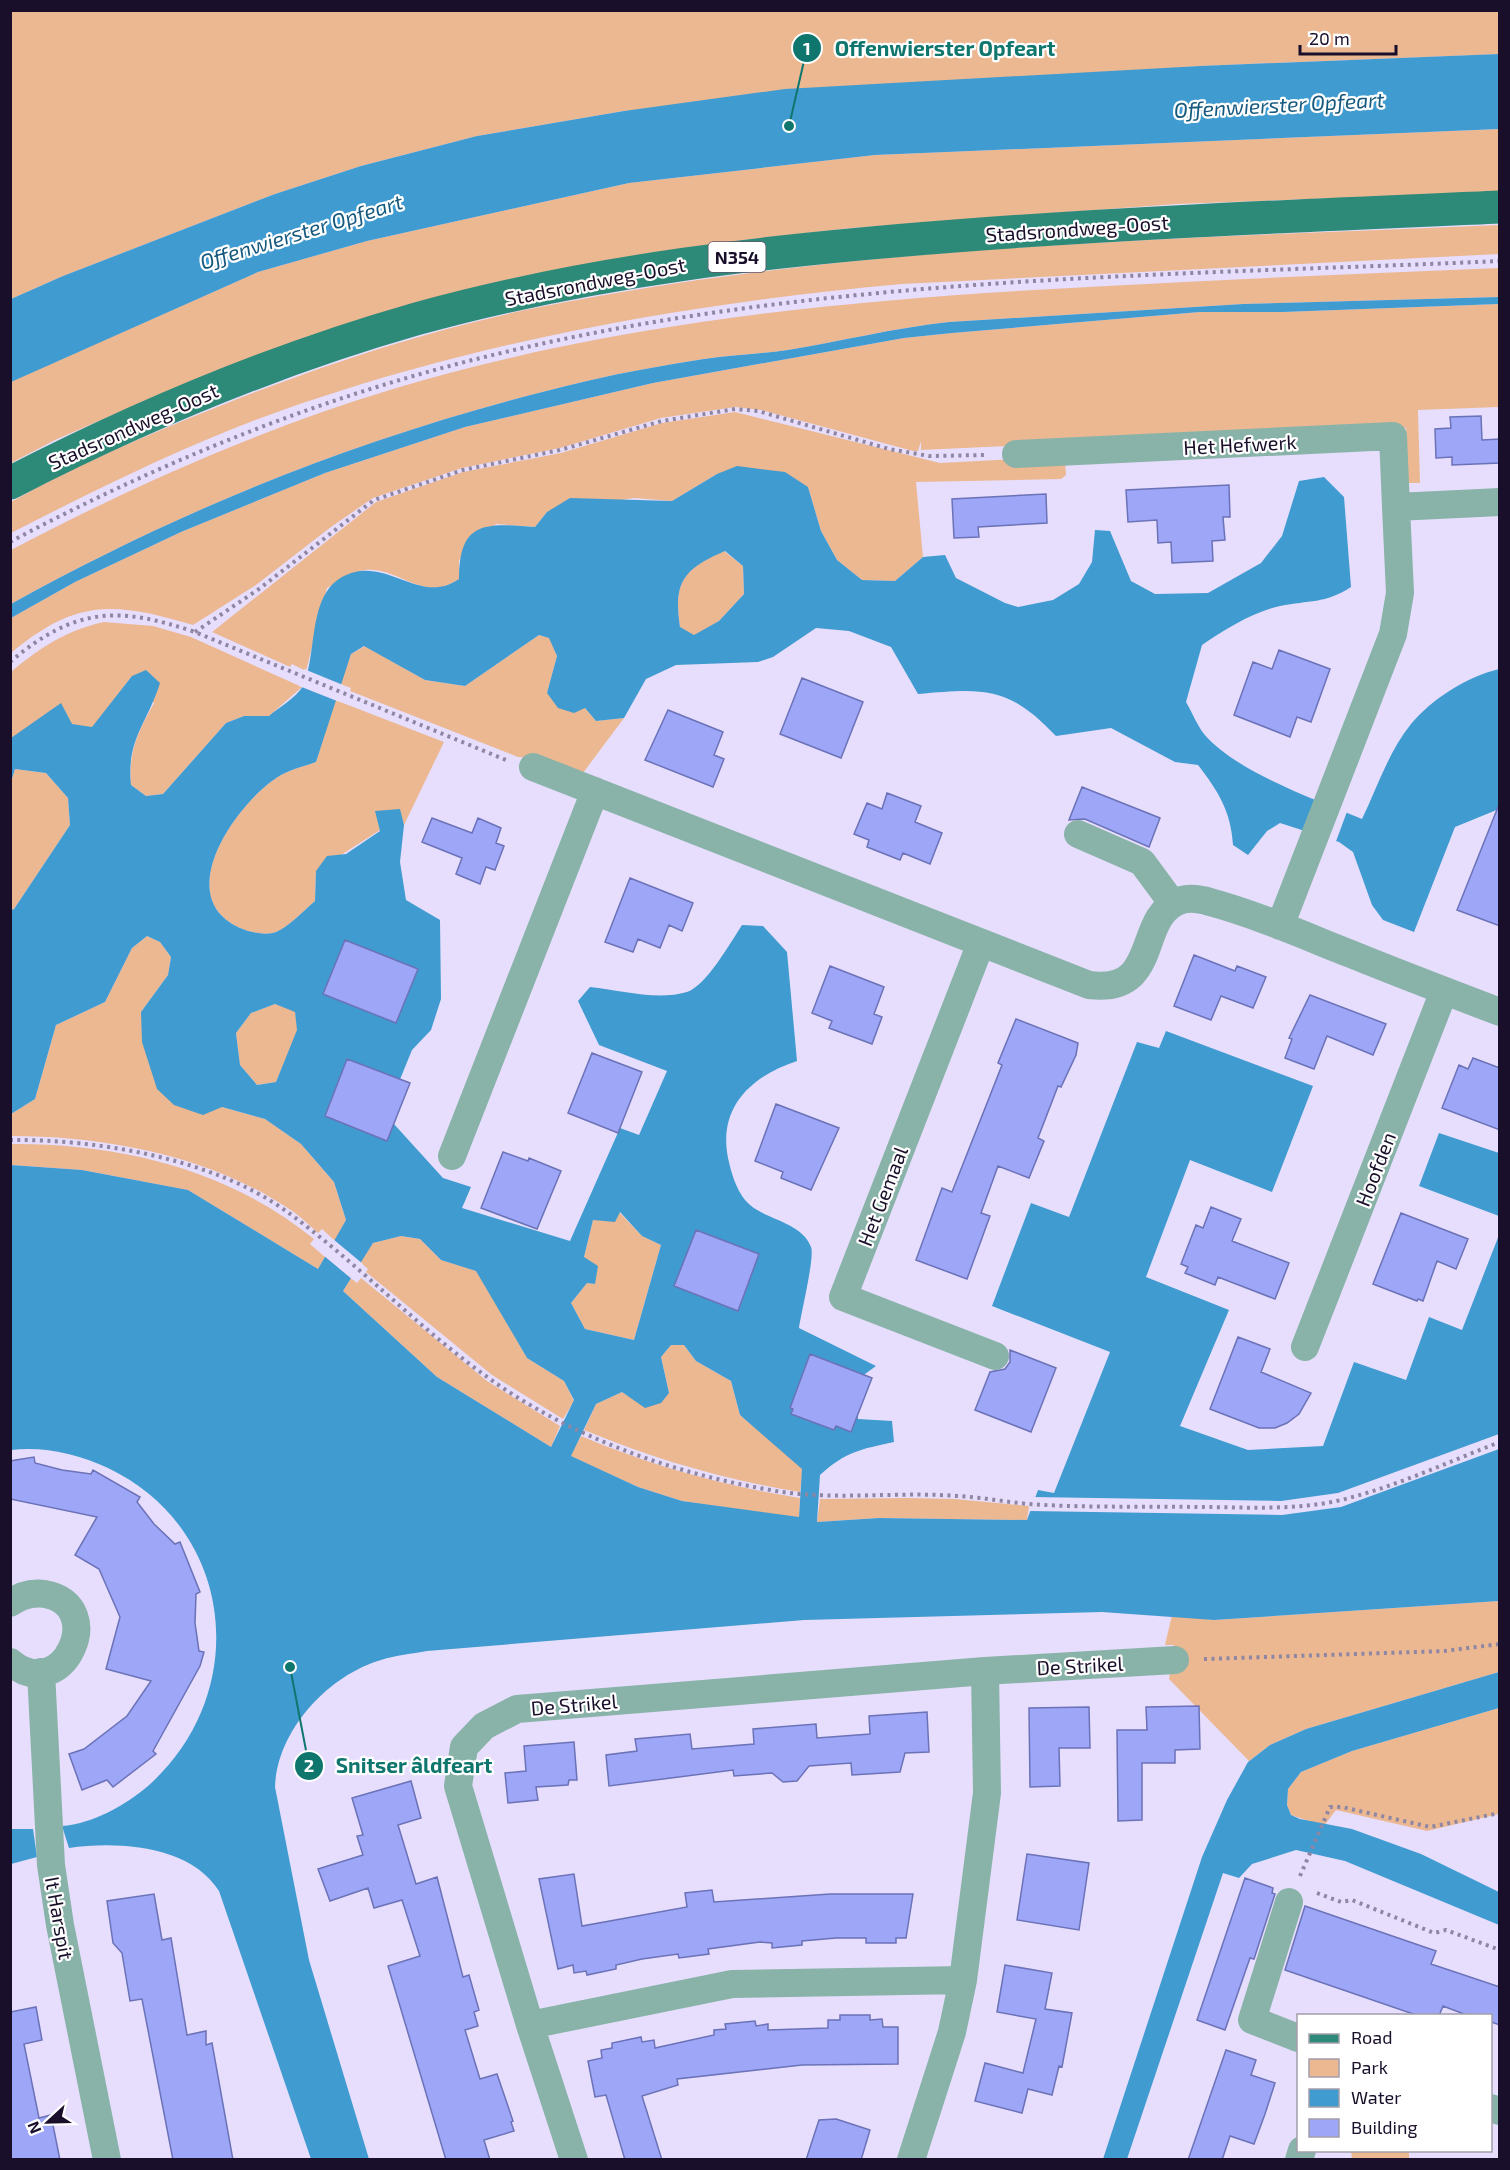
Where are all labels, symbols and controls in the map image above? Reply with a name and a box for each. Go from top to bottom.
scale bar [1300,18,1396,56]
text: 20 m [1309,27,1350,49]
callout: Offenwierster Opfeart [792,29,1067,68]
text: Offenwierster Opfeart [835,35,1056,60]
text: 1 [803,37,811,59]
water label: Offenwierster Opfeart [1173,86,1385,122]
water label: Offenwierster Opfeart [197,188,406,274]
street label: Stadsrondweg-Oost [985,210,1170,246]
road number: N354 [708,242,766,272]
street label: Stadsrondweg-Oost [503,252,688,310]
street label: Stadsrondweg-Oost [44,378,222,474]
street label: Het Hefwerk [1183,429,1297,459]
street label: Hoofden [1350,1129,1400,1209]
street label: Het Gemaal [852,1143,912,1249]
street label: De Strikel [1036,1651,1124,1679]
street label: De Strikel [530,1688,618,1720]
callout: Snitser âldfeart [294,1746,505,1785]
text: Snitser âldfeart [336,1752,493,1777]
text: 2 [304,1754,314,1776]
street label: It Harspit [41,1875,79,1962]
legend [1297,2014,1492,2152]
text: Road [1351,2026,1392,2048]
text: Park [1351,2056,1388,2078]
text: Water [1351,2086,1401,2108]
north arrow [18,2092,78,2152]
text: Building [1351,2116,1418,2138]
text: N [23,2119,45,2137]

